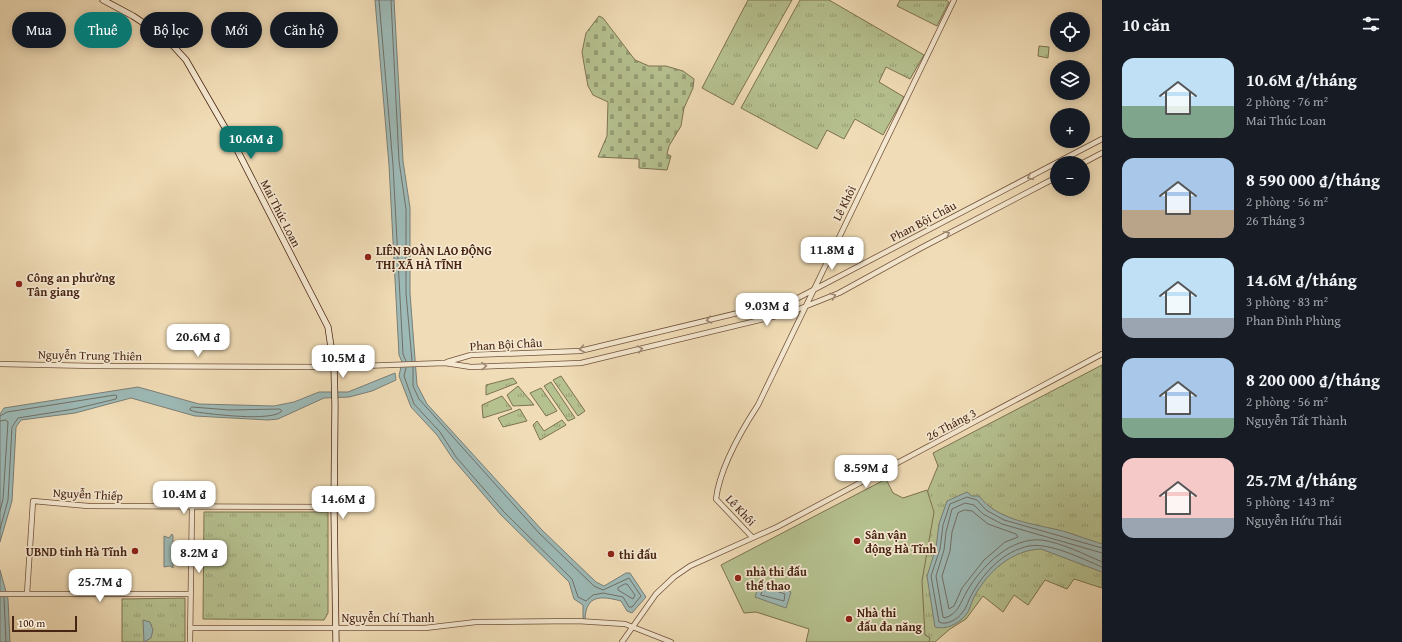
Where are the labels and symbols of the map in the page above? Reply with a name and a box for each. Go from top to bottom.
pin: 10.6M ₫ [214,126,288,160]
one-way arrow [1027,172,1034,179]
street label: Mai Thúc Loan [257,176,305,250]
street label: Lê Khôi [828,182,860,224]
street label: Phan Bội Châu [887,196,959,246]
one-way arrow [943,231,950,239]
pin: 11.8M ₫ [795,237,869,271]
place label: LIÊN ĐOÀN LAO ĐỘNG THỊ XÃ HÀ TĨNH [376,242,492,273]
marker: LIÊN ĐOÀN LAO ĐỘNG THỊ XÃ HÀ TĨNH [363,252,373,262]
place label: Công an phường Tân giang [27,269,116,300]
marker: Công an phường Tân giang [14,279,24,289]
one-way arrow [829,292,836,300]
pin: 9.03M ₫ [730,293,804,327]
one-way arrow [706,315,712,323]
pin: 20.6M ₫ [161,324,235,358]
street label: Phan Bội Châu [469,334,543,354]
pin: 10.5M ₫ [306,345,380,379]
one-way arrow [579,345,585,353]
one-way arrow [637,345,644,353]
street label: Nguyễn Trung Thiên [38,346,142,364]
one-way arrow [481,362,487,371]
street label: 26 Tháng 3 [923,404,979,444]
pin: 8.59M ₫ [829,455,903,489]
pin: 10.4M ₫ [147,481,221,515]
street label: Nguyễn Thiếp [52,484,124,504]
pin: 14.6M ₫ [306,486,380,520]
street label: Lê Khôi [722,491,760,530]
place label: Sân vận động Hà Tĩnh [865,526,936,557]
marker: Sân vận động Hà Tĩnh [852,536,862,546]
pin: 8.2M ₫ [166,540,232,574]
place label: UBND tỉnh Hà Tĩnh [26,543,127,560]
marker: UBND tỉnh Hà Tĩnh [130,546,140,556]
place label: thi đấu [619,546,657,563]
marker: thi đấu [606,549,616,559]
place label: nhà thi đấu thể thao [746,563,807,594]
pin: 25.7M ₫ [63,569,137,603]
marker: nhà thi đấu thể thao [733,573,743,583]
place label: Nhà thi đấu đa năng [857,604,923,635]
street label: Nguyễn Chí Thanh [341,609,435,626]
scale bar [12,614,77,633]
marker: Nhà thi đấu đa năng [844,614,854,624]

